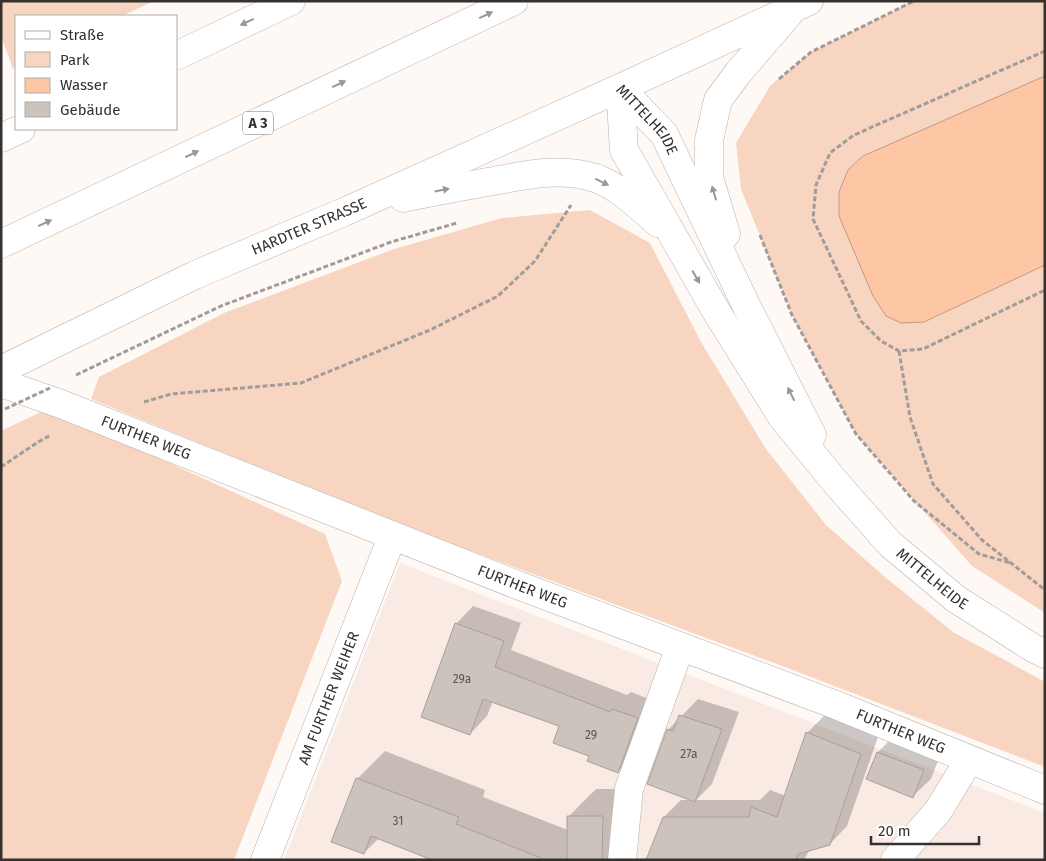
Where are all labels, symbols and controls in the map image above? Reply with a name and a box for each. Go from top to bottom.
one-way arrow [479,10,493,18]
legend [15,15,178,130]
one-way arrow [240,18,254,26]
text: Straße [60,26,104,44]
text: Park [60,51,90,69]
text: Wasser [60,76,108,94]
one-way arrow [332,80,346,88]
street label: MITTELHEIDE [612,81,682,158]
text: Gebäude [60,101,120,119]
road number: A 3 [243,112,273,134]
one-way arrow [185,150,199,158]
one-way arrow [595,178,609,186]
one-way arrow [709,185,717,200]
one-way arrow [435,186,450,194]
street label: HARDTER STRASSE [249,194,370,259]
one-way arrow [38,219,52,227]
one-way arrow [692,269,700,284]
one-way arrow [787,387,795,401]
street label: FURTHER WEG [99,412,193,464]
street label: MITTELHEIDE [893,544,972,613]
street label: FURTHER WEG [475,561,570,612]
street label: AM FURTHER WEIHER [294,629,363,767]
house number: 29a [453,672,471,686]
street label: FURTHER WEG [854,705,948,758]
house number: 29 [585,728,597,742]
house number: 27a [680,747,698,761]
house number: 31 [393,814,403,828]
scale bar [871,814,978,846]
text: 20 m [878,822,911,840]

